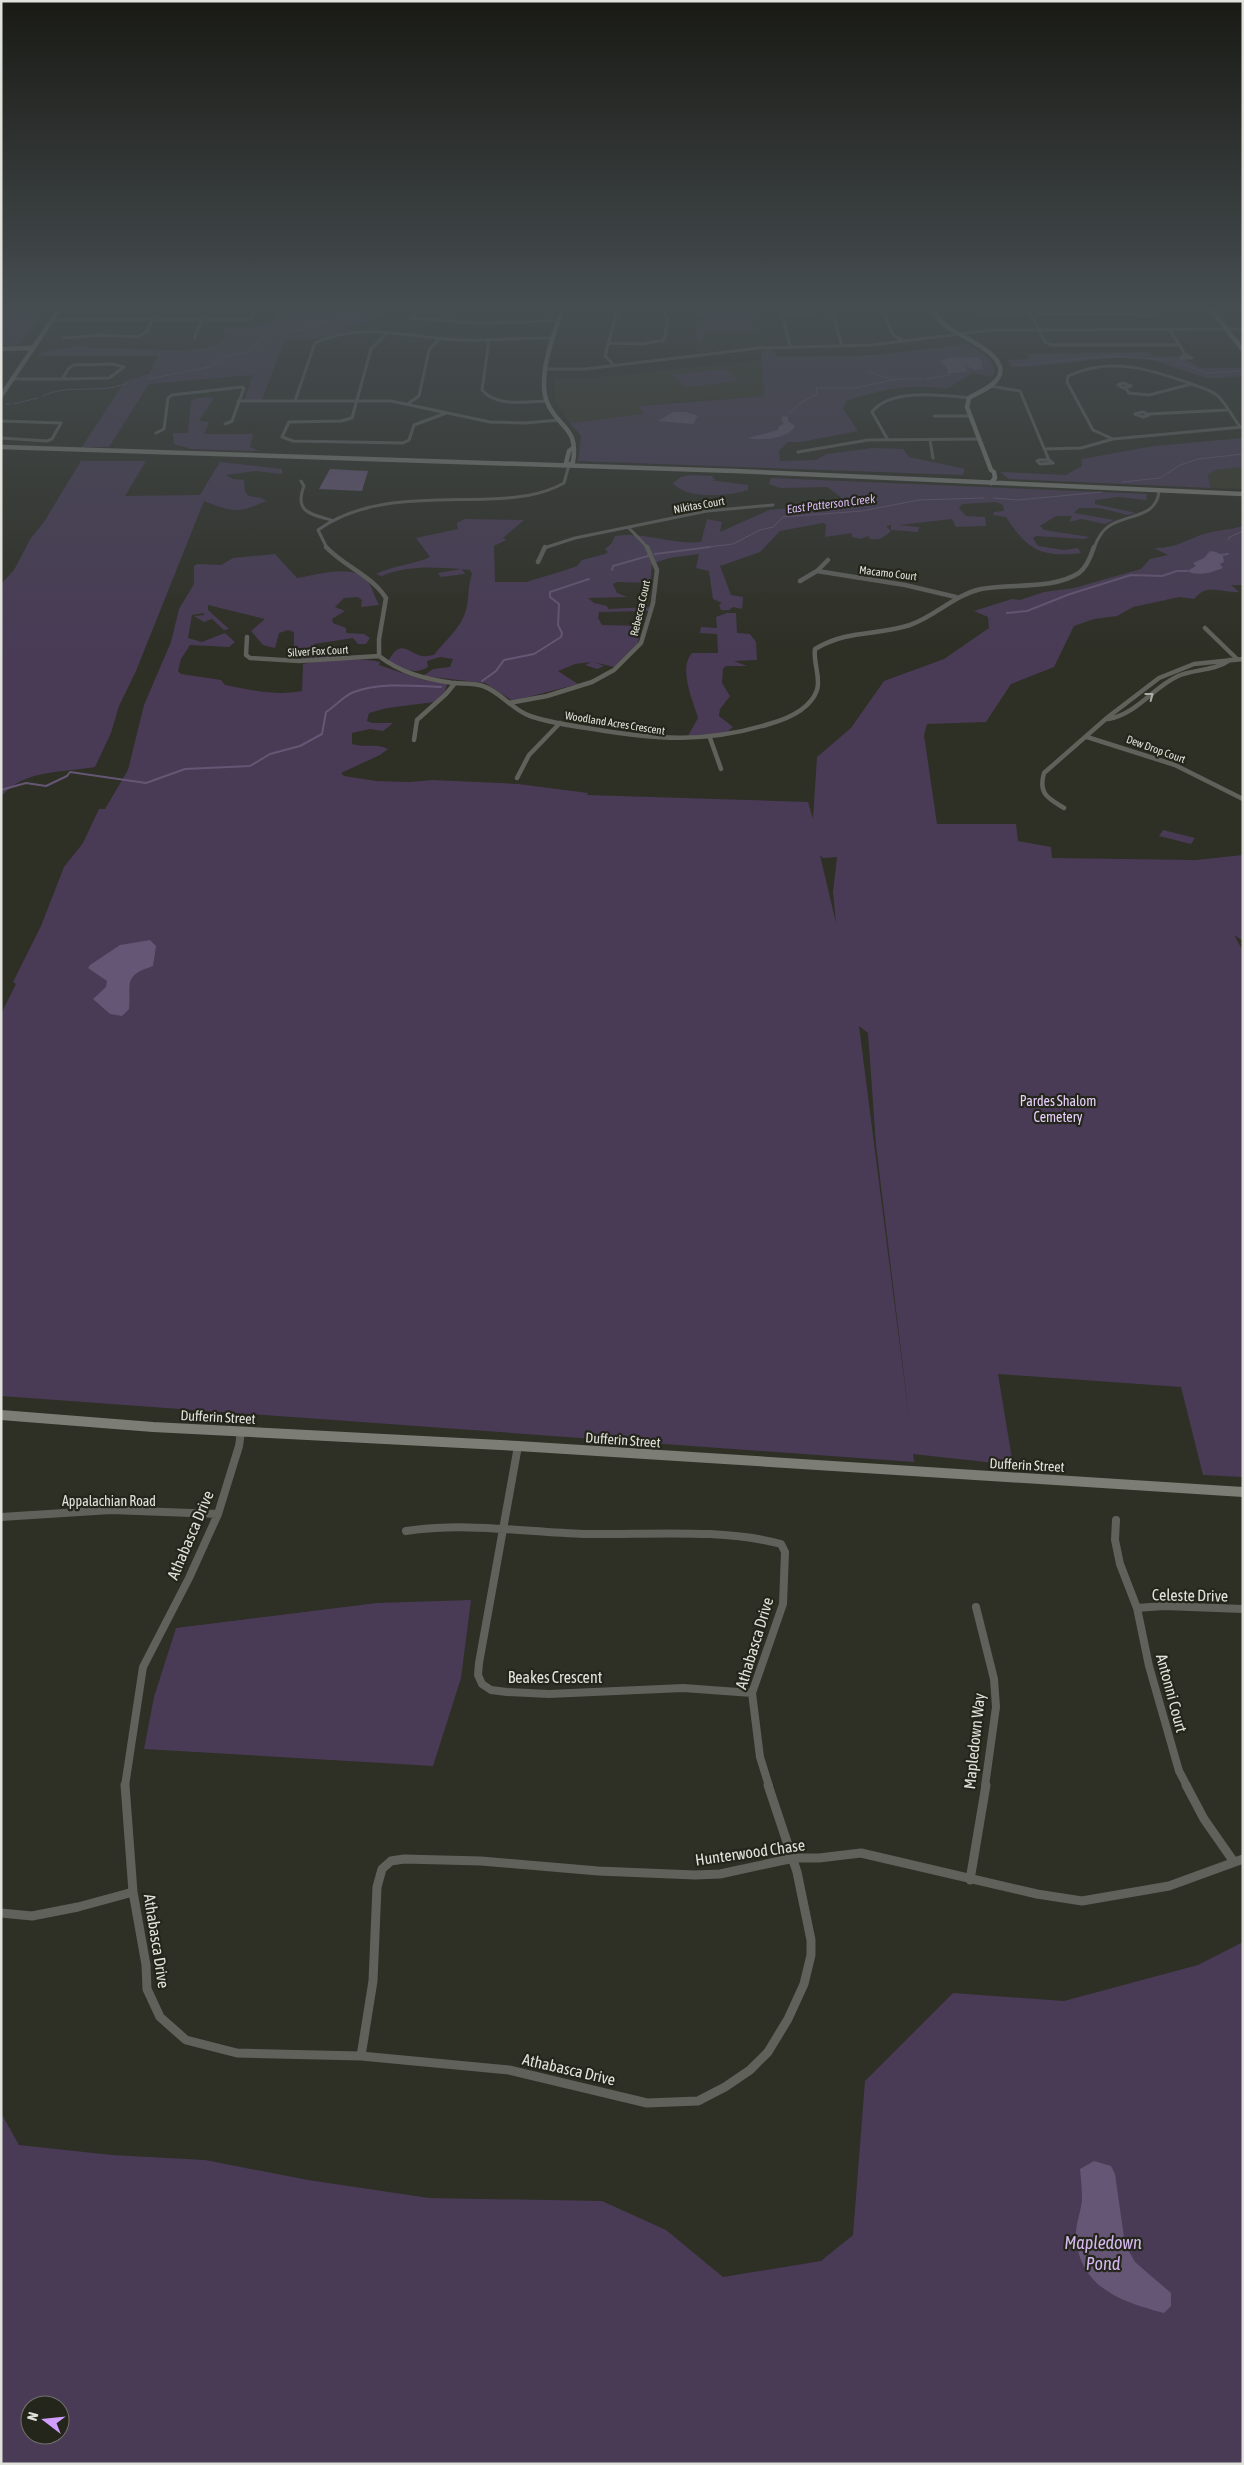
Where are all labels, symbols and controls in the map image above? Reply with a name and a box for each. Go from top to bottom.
water label: East Patterson Creek [786,492,877,516]
street label: Nikitas Court [673,495,725,515]
street label: Macamo Court [858,564,918,582]
street label: Rebecca Court [628,579,652,637]
street label: Silver Fox Court [287,643,349,659]
one-way arrow [1144,693,1154,702]
street label: Woodland Acres Crescent [564,709,666,737]
street label: Dew Drop Court [1125,733,1187,765]
park label: Pardes Shalom Cemetery [1020,1093,1096,1125]
street label: Dufferin Street [180,1407,256,1427]
street label: Dufferin Street [585,1429,661,1451]
street label: Dufferin Street [989,1455,1065,1475]
street label: Athabasca Drive [163,1488,217,1582]
street label: Appalachian Road [62,1493,156,1509]
street label: Celeste Drive [1152,1585,1228,1605]
street label: Athabasca Drive [732,1595,776,1691]
street label: Antonni Court [1153,1652,1191,1735]
street label: Beakes Crescent [508,1668,603,1686]
street label: Mapledown Way [960,1692,989,1790]
street label: Hunterwood Chase [694,1835,806,1869]
street label: Athabasca Drive [141,1893,173,1989]
street label: Athabasca Drive [521,2050,617,2088]
water label: Mapledown Pond [1064,2232,1142,2274]
north arrow [20,2395,70,2445]
text: N [24,2410,41,2423]

